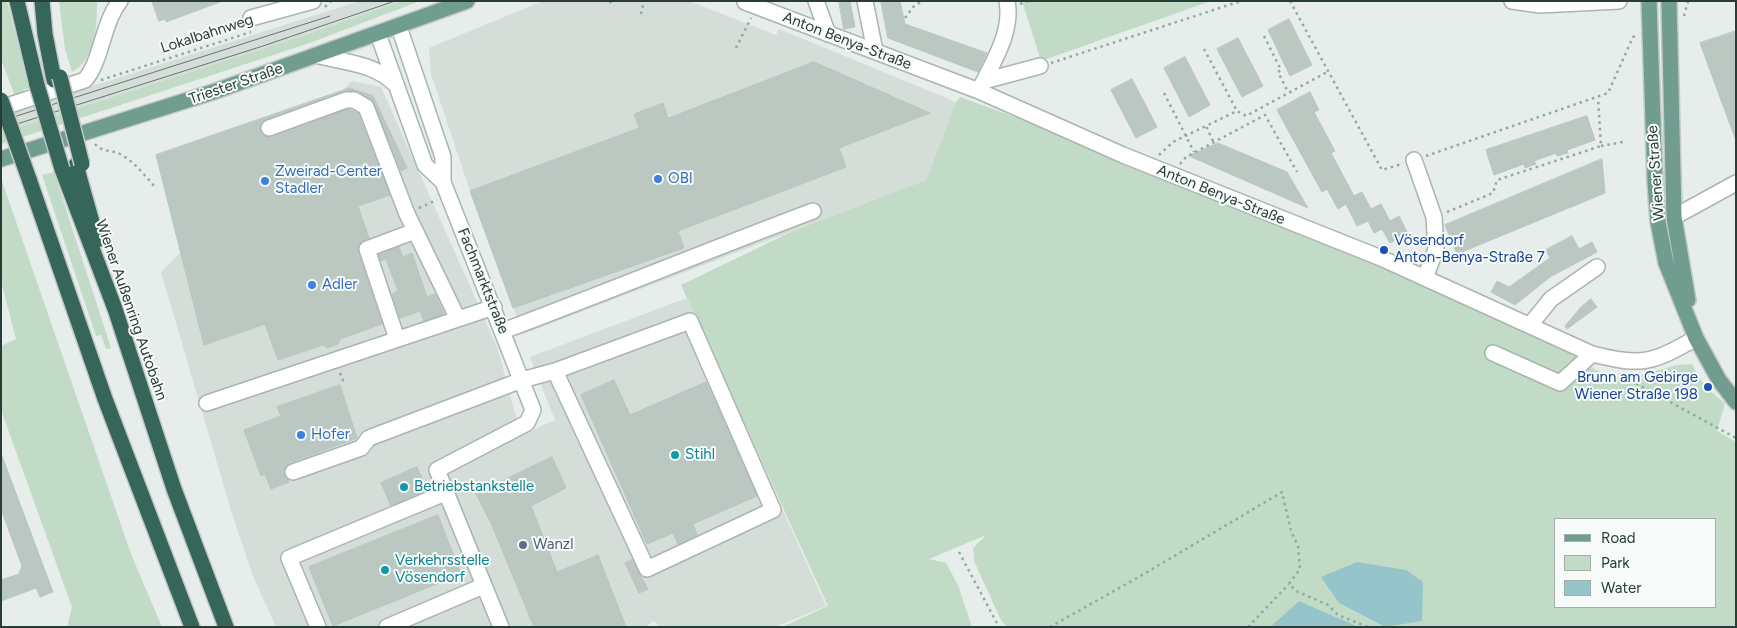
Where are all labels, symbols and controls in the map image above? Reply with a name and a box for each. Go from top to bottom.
street label: Anton Benya-Straße [780,8,914,74]
street label: Lokalbahnweg [158,11,256,57]
street label: Triester Straße [187,60,285,108]
street label: Wiener Straße [1644,125,1668,221]
street label: Anton Benya-Straße [1154,161,1288,229]
place label: Zweirad-Center Stadler [275,163,382,198]
place label: OBI [668,170,693,188]
marker: OBI [652,173,664,185]
marker: Zweirad-Center Stadler [259,175,271,187]
street label: Wiener Außenring Autobahn [91,217,171,403]
street label: Fachmarktstraße [454,225,512,337]
place label: Vösendorf Anton-Benya-Straße 7 [1394,232,1545,267]
marker: Vösendorf Anton-Benya-Straße 7 [1378,244,1390,256]
place label: Adler [322,276,357,294]
marker: Adler [306,279,318,291]
place label: Brunn am Gebirge Wiener Straße 198 [1575,369,1698,404]
marker: Brunn am Gebirge Wiener Straße 198 [1702,381,1714,393]
place label: Hofer [311,426,350,444]
marker: Hofer [295,429,307,441]
place label: Stihl [685,446,715,464]
marker: Stihl [669,449,681,461]
place label: Betriebstankstelle [414,478,534,496]
marker: Betriebstankstelle [398,481,410,493]
legend [1554,518,1717,608]
text: Road [1601,529,1636,547]
place label: Wanzl [533,536,573,554]
marker: Wanzl [517,539,529,551]
place label: Verkehrsstelle Vösendorf [395,552,489,587]
text: Park [1601,554,1630,572]
marker: Verkehrsstelle Vösendorf [379,564,391,576]
text: Water [1601,579,1641,597]

